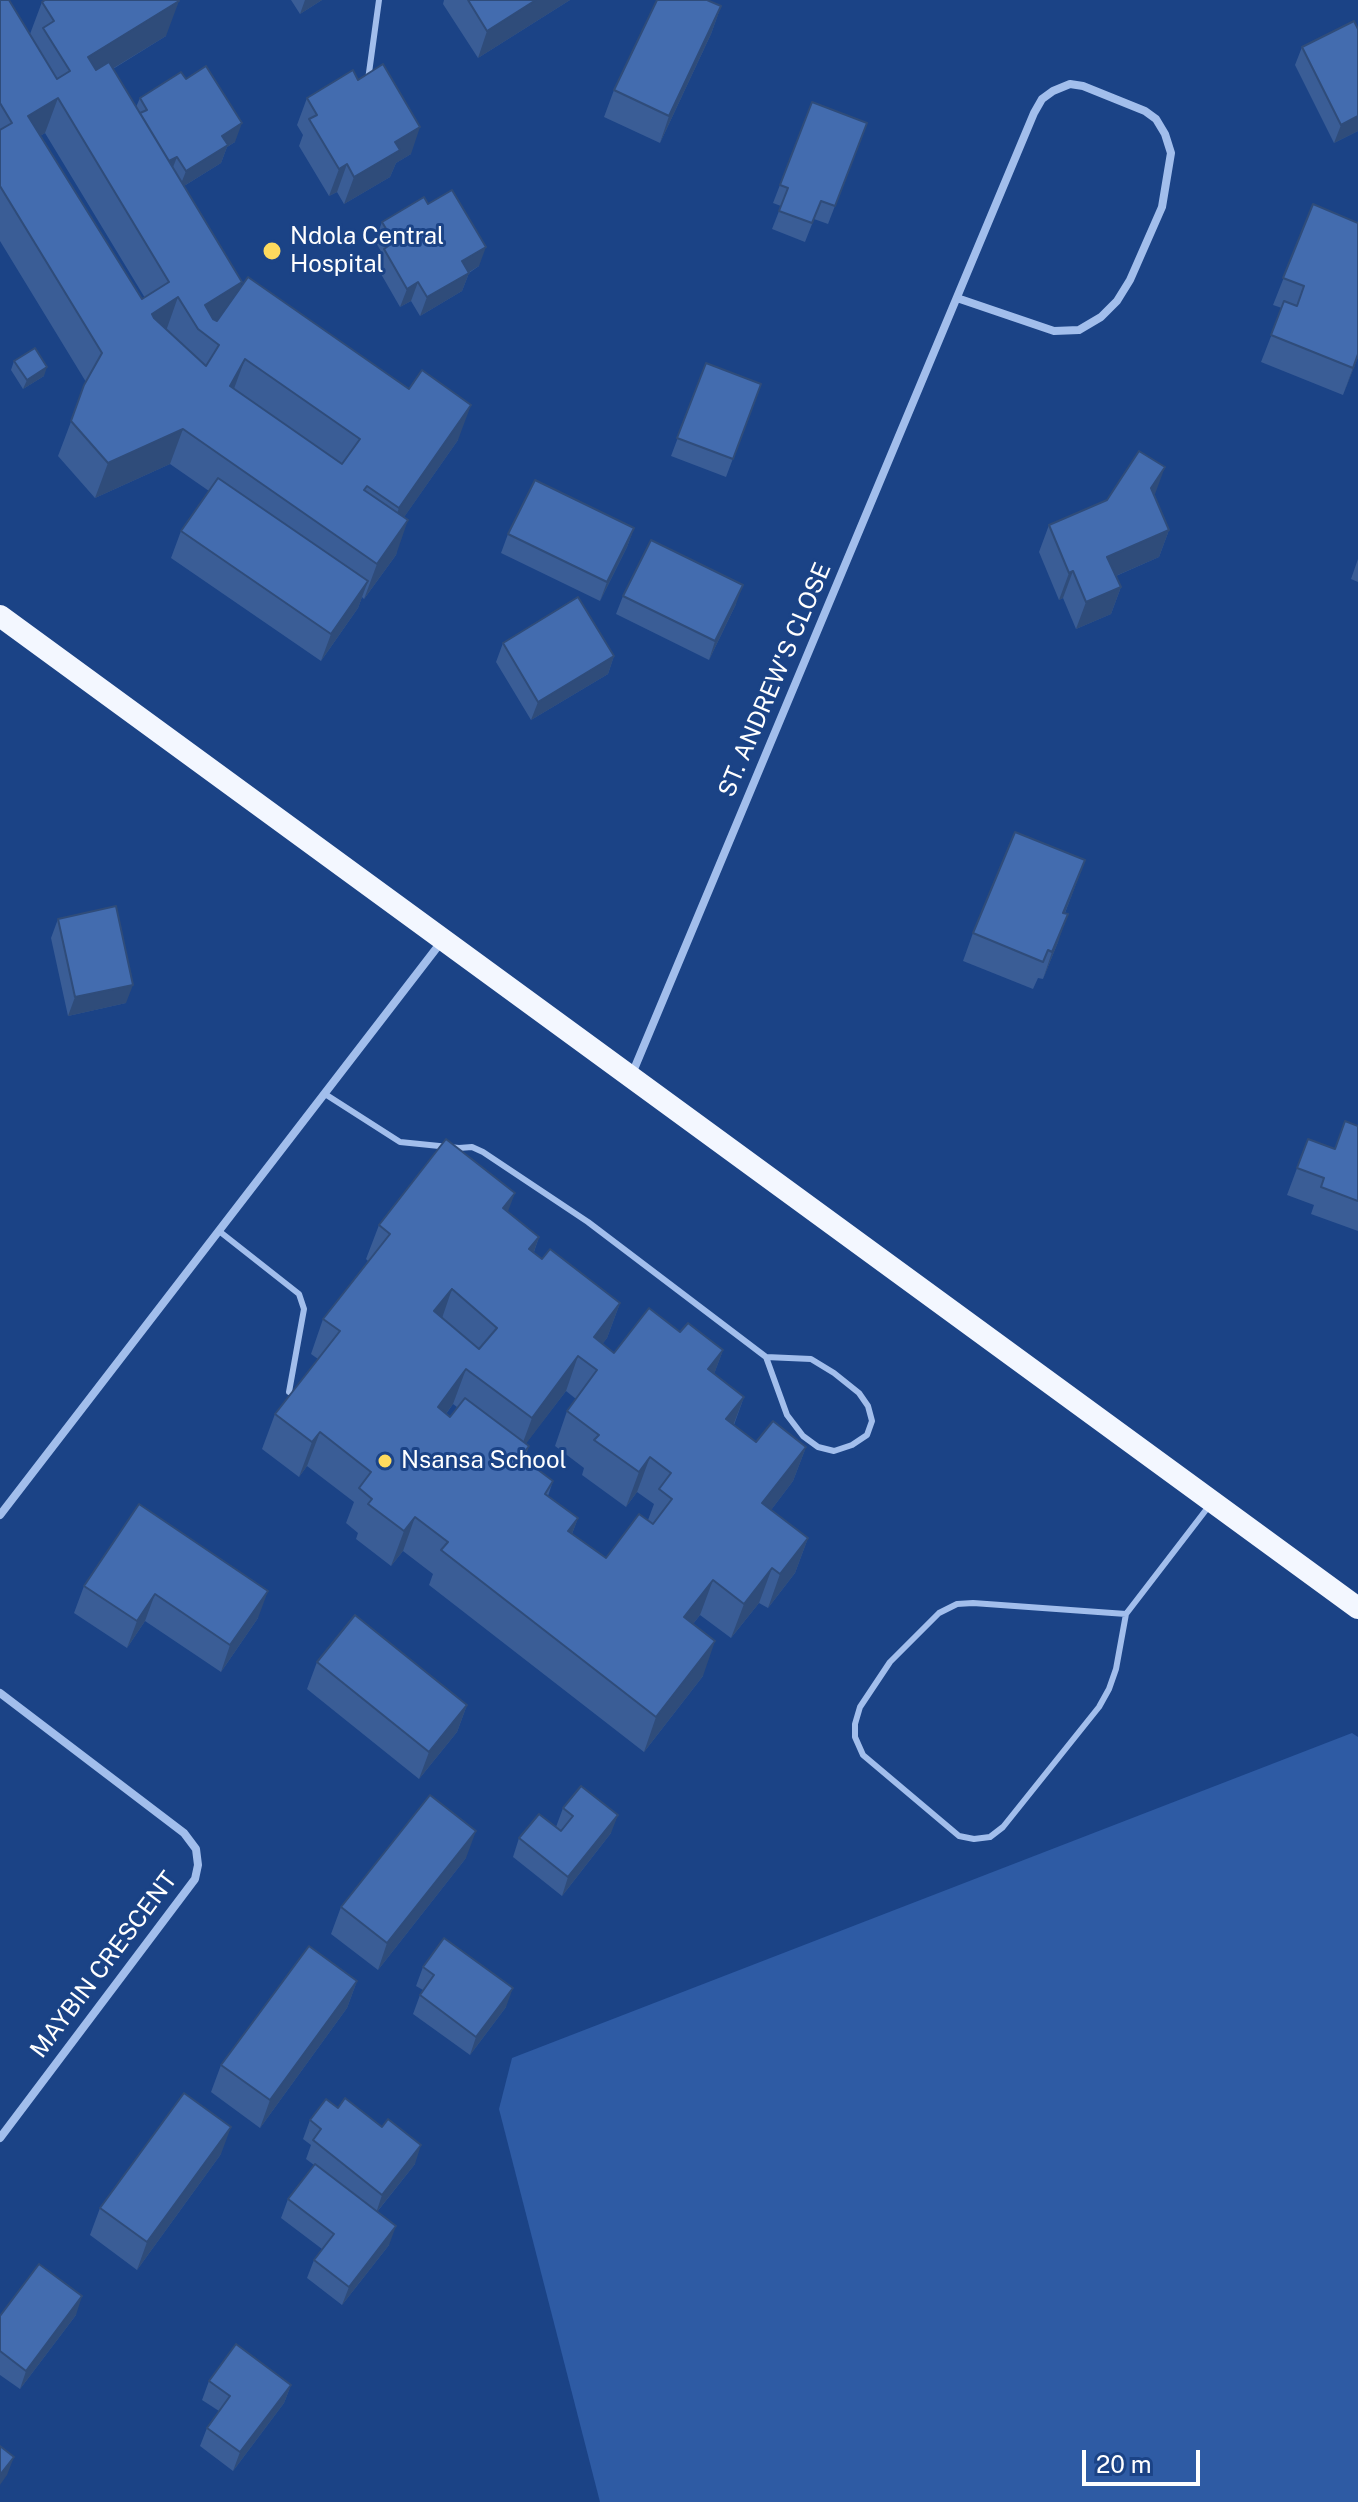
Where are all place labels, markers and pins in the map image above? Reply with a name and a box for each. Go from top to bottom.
place label: Ndola Central Hospital [290,223,444,279]
marker: Ndola Central Hospital [261,240,283,262]
place label: Nsansa School [401,1447,567,1475]
marker: Nsansa School [376,1452,394,1470]

